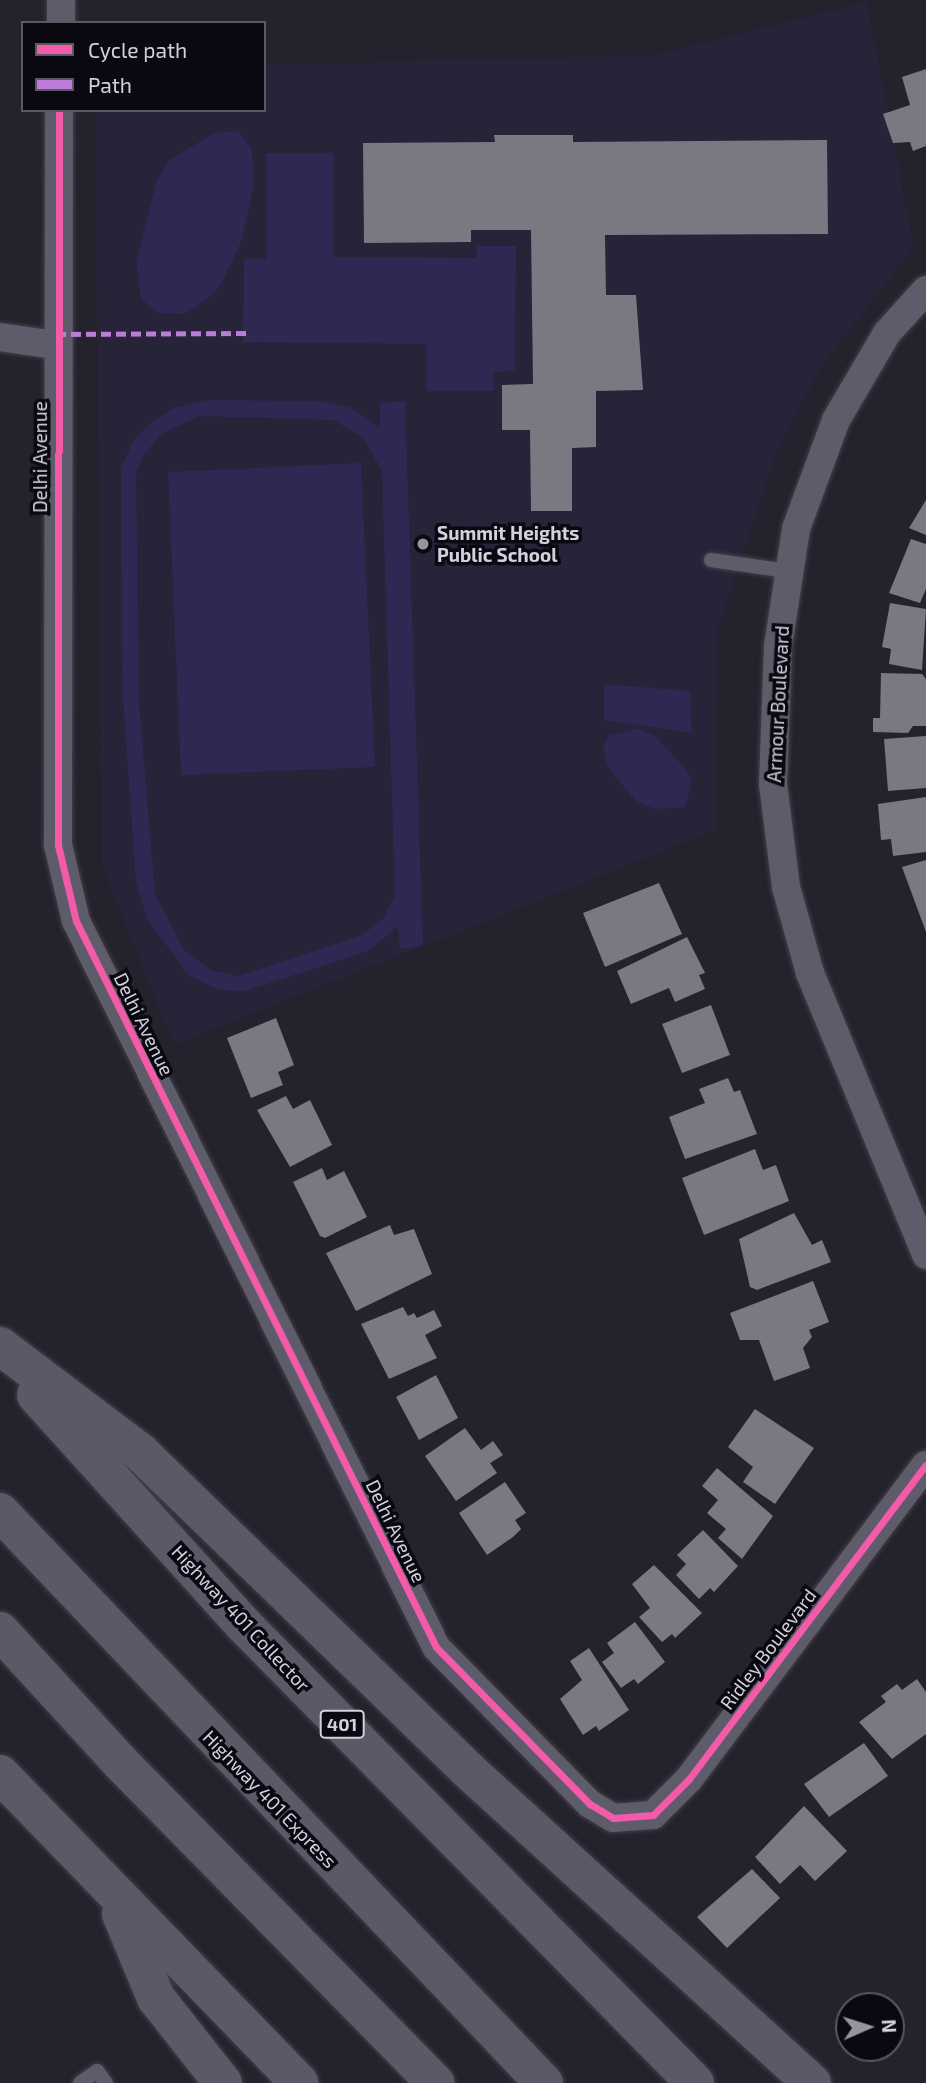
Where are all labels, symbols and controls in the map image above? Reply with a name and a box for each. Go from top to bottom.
legend [21,21,266,112]
text: Cycle path [88,37,187,62]
text: Path [88,72,132,97]
street label: Delhi Avenue [29,401,51,513]
place label: Summit Heights Public School [437,522,579,566]
marker: Summit Heights Public School [415,536,431,552]
street label: Armour Boulevard [762,625,794,783]
street label: Delhi Avenue [109,969,179,1079]
street label: Delhi Avenue [361,1476,431,1586]
street label: Highway 401 Collector [167,1540,315,1696]
street label: Ridley Boulevard [715,1584,821,1714]
road number: 401 [319,1709,365,1738]
street label: Highway 401 Express [198,1725,342,1873]
north arrow [835,1992,905,2062]
text: N [878,2019,901,2033]

